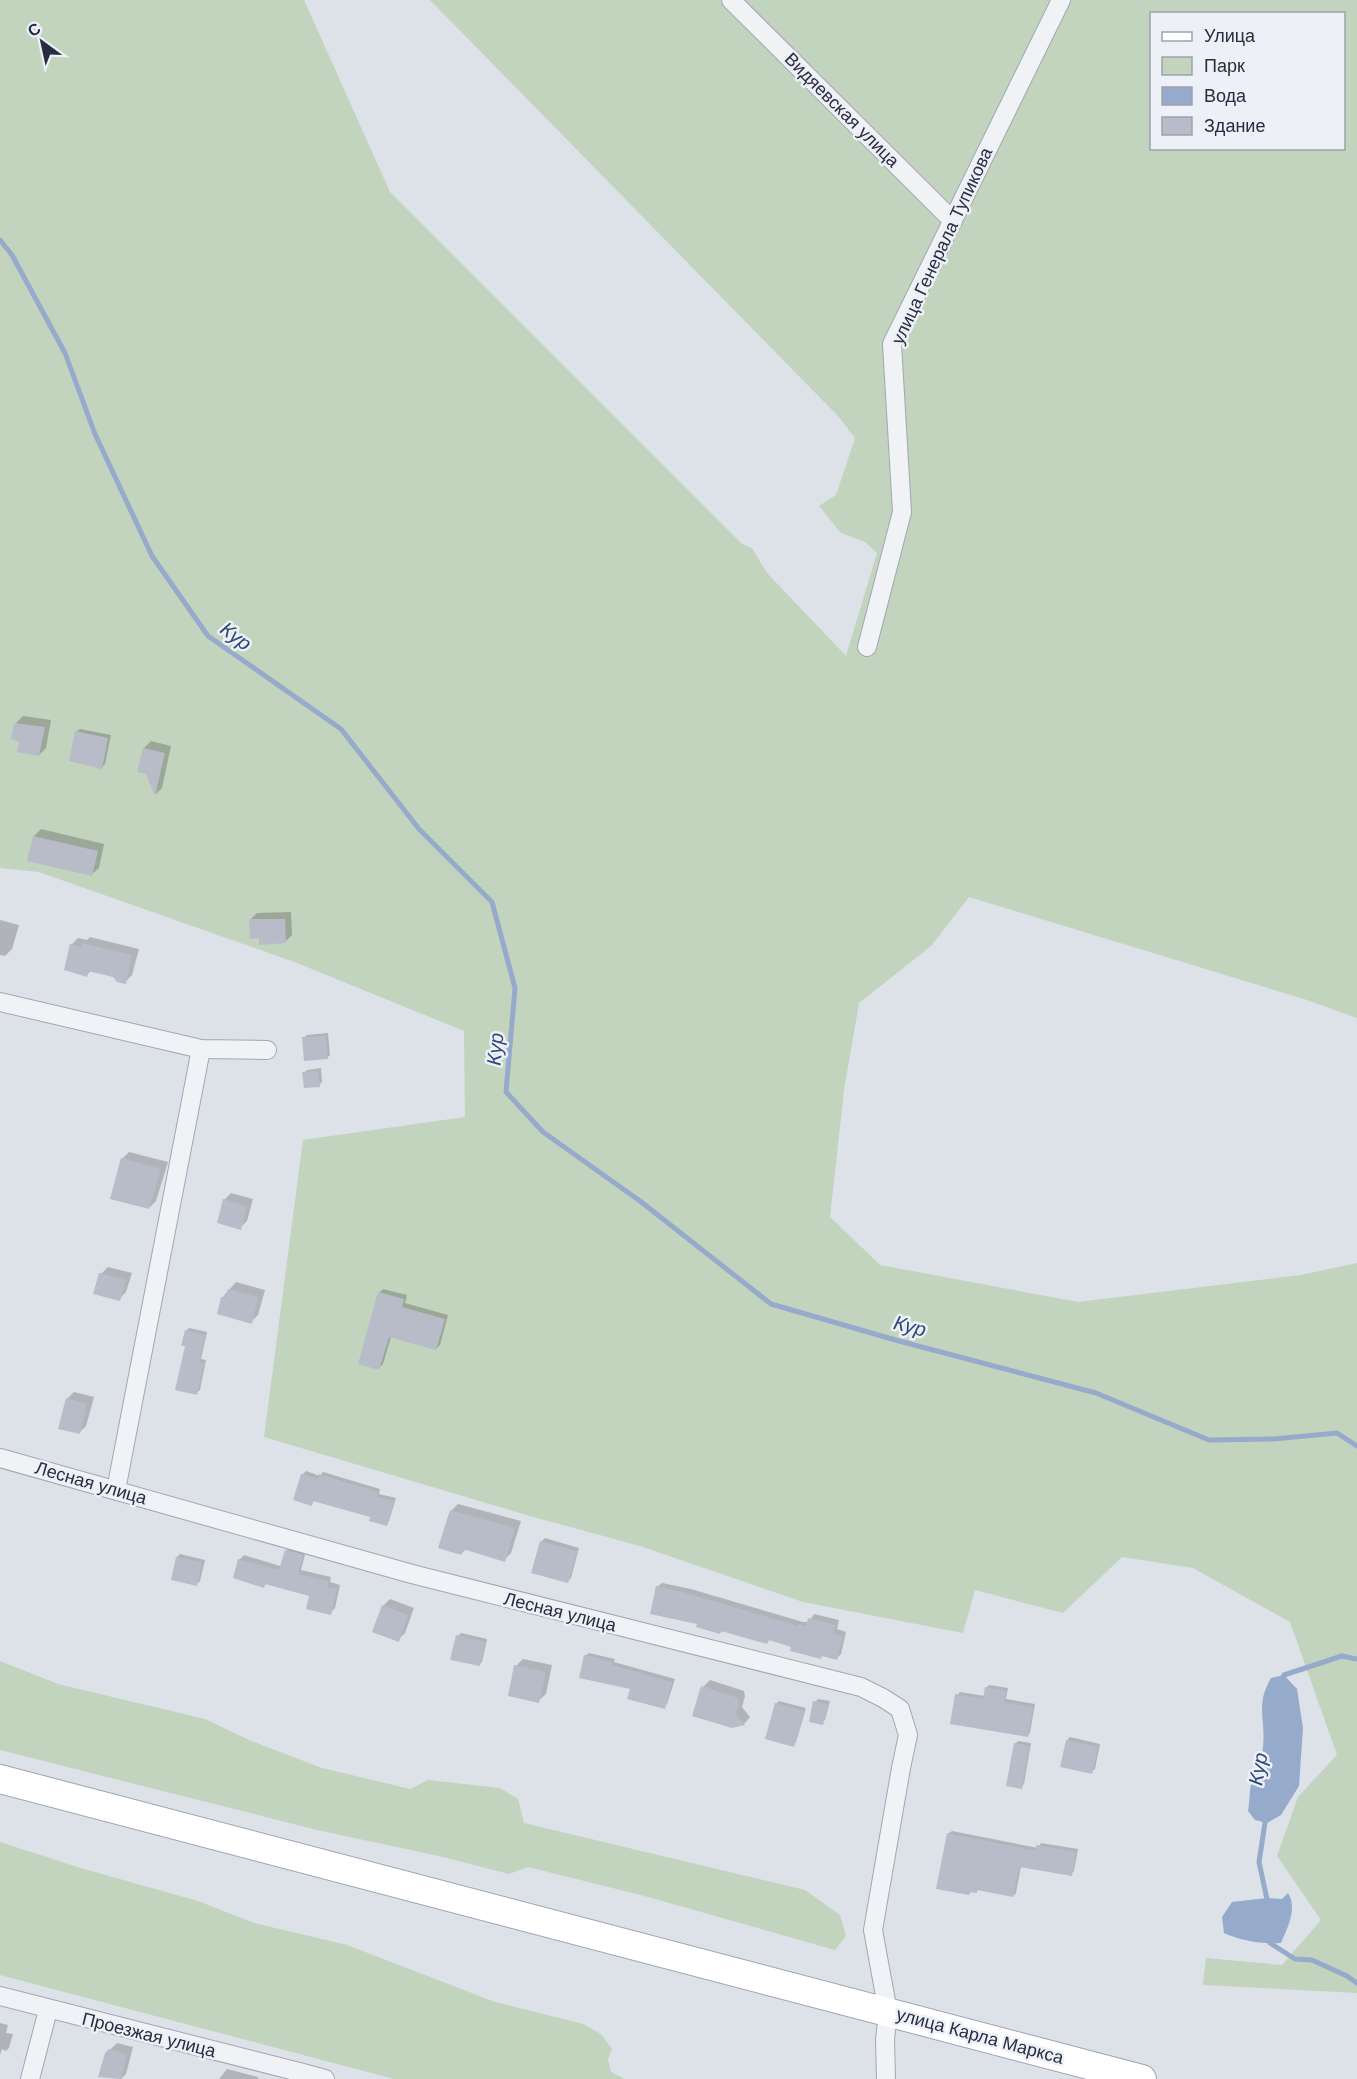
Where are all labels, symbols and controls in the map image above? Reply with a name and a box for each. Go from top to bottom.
north arrow [12,12,72,72]
legend [1150,12,1345,150]
text: С [25,19,44,40]
text: Улица [1204,26,1256,46]
street label: Видяевская улица [781,49,904,172]
text: Парк [1204,56,1245,76]
text: Вода [1204,86,1247,106]
text: Здание [1204,116,1265,136]
street label: улица Генерала Тупикова [888,144,997,348]
water label: Кур [216,617,256,655]
water label: Кур [483,1032,507,1066]
water label: Кур [891,1311,929,1341]
street label: Лесная улица [33,1458,150,1509]
street label: Лесная улица [502,1588,619,1636]
water label: Кур [1244,1751,1272,1787]
street label: улица Карла Маркса [894,2004,1067,2068]
street label: Проезжая улица [80,2009,219,2062]

